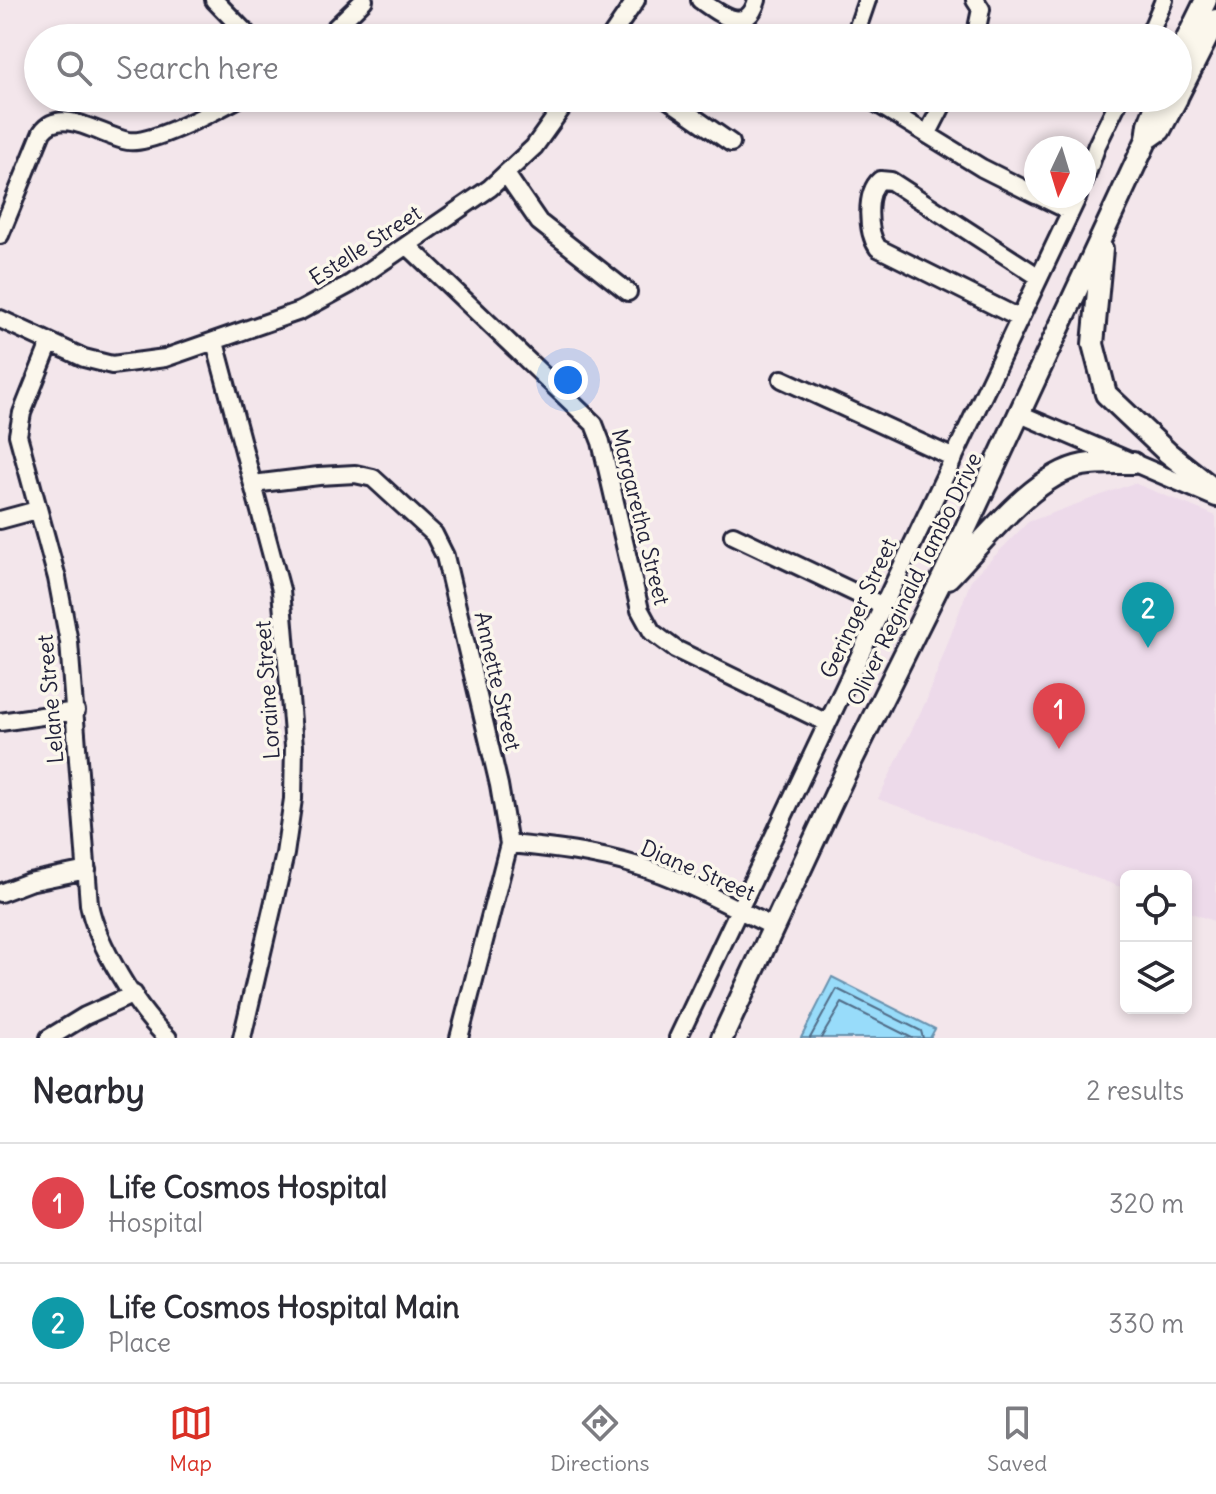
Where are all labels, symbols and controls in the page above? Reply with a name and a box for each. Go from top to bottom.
search box [24,24,1192,112]
icon: search [52,46,96,90]
text: Search here [116,49,279,87]
north arrow [1024,136,1096,208]
street label: Estelle Street [304,198,426,292]
your location [548,360,588,400]
street label: Margaretha Street [606,426,676,608]
street label: Oliver Reginald Tambo Drive [840,448,988,710]
street label: Geringer Street [813,533,903,683]
pin: 2 [1122,582,1174,648]
street label: Annette Street [468,609,528,753]
street label: Loraine Street [248,620,286,760]
street label: Lelane Street [30,633,70,765]
pin: 1 [1033,683,1085,749]
street label: Diane Street [637,833,759,907]
map controls [1120,870,1192,1014]
button: locate [1120,870,1192,942]
button: layers [1120,942,1192,1014]
text: Nearby [32,1069,145,1112]
text: 2 results [1086,1074,1184,1107]
text: Life Cosmos Hospital [108,1168,387,1206]
text: 1 [53,1187,63,1220]
text: 320 m [1109,1187,1184,1220]
text: Hospital [108,1206,203,1239]
text: Life Cosmos Hospital Main [108,1288,460,1326]
text: 2 [51,1307,65,1340]
text: 330 m [1108,1307,1184,1340]
text: Place [108,1326,171,1359]
tab: Map [169,1401,213,1477]
tab: Directions [550,1401,650,1477]
tab: Saved [987,1401,1047,1477]

